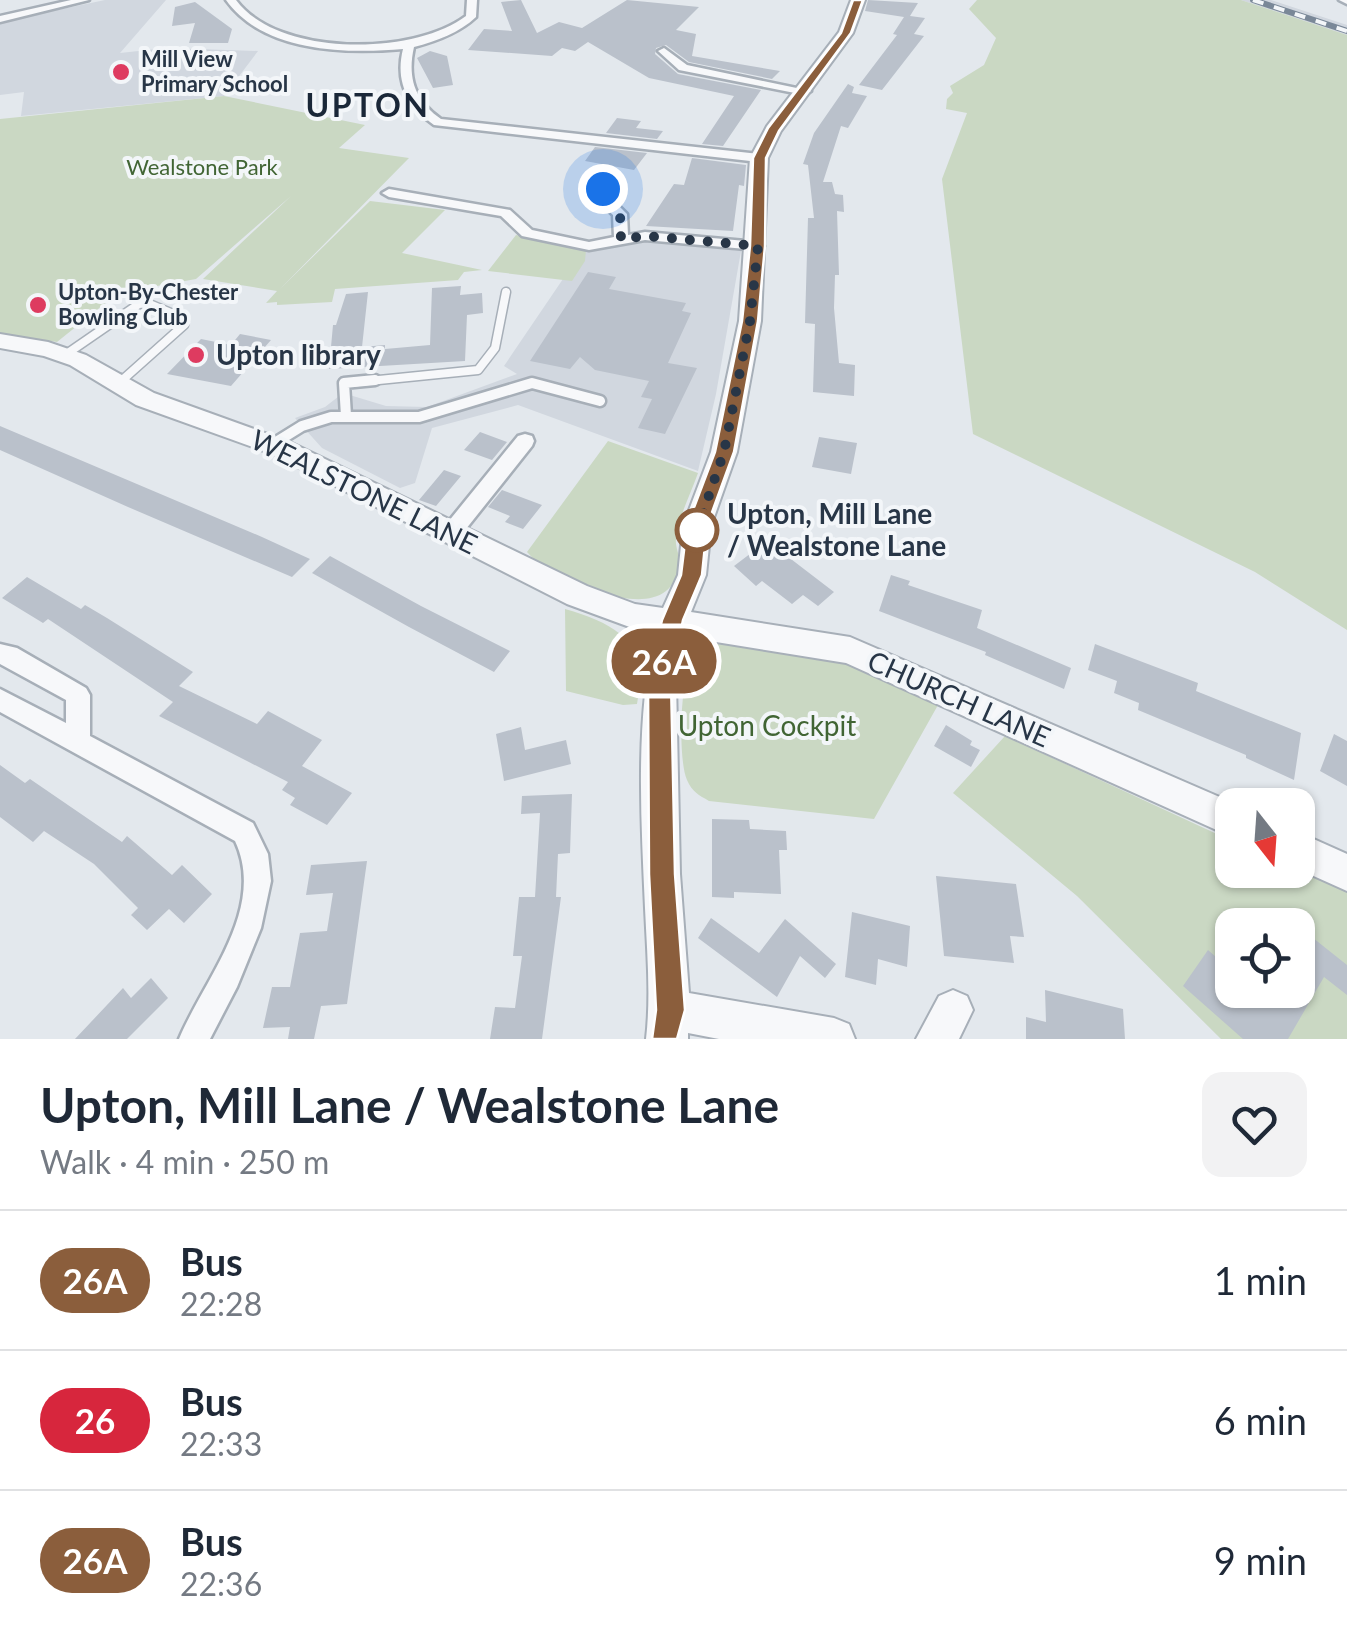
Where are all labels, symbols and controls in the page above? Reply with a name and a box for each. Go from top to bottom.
place label: Mill View Primary School [141,45,288,97]
marker: Mill View Primary School [110,61,132,83]
district label: UPTON [305,85,431,124]
park label: Wealstone Park [126,153,279,180]
your location [578,164,628,214]
place label: Upton-By-Chester Bowling Club [58,278,239,330]
marker: Upton-By-Chester Bowling Club [27,294,49,316]
place label: Upton library [216,337,381,371]
marker: Upton library [185,344,207,366]
street label: WEALSTONE LANE [246,422,483,561]
place label: Upton, Mill Lane / Wealstone Lane [727,496,946,562]
marker: Upton, Mill Lane / Wealstone Lane [676,509,718,551]
line badge: 26A [606,628,722,694]
text: 26A [632,640,696,682]
street label: CHURCH LANE [863,643,1056,754]
park label: Upton Cockpit [678,708,856,742]
north arrow [1215,788,1315,888]
map controls [1215,788,1315,1008]
button: locate [1215,908,1315,1008]
button: heart [1202,1072,1307,1177]
text: Upton, Mill Lane / Wealstone Lane [40,1076,779,1133]
text: Walk · 4 min · 250 m [40,1142,329,1181]
text: Bus [180,1238,243,1284]
text: 1 min [1214,1257,1307,1303]
text: 26A [63,1259,127,1301]
text: 22:28 [180,1284,262,1323]
text: Bus [180,1378,243,1424]
text: 6 min [1214,1397,1307,1443]
text: 26 [75,1399,115,1441]
text: 22:33 [180,1424,262,1463]
text: Bus [180,1518,243,1564]
text: 9 min [1214,1537,1307,1583]
text: 26A [63,1539,127,1581]
text: 22:36 [180,1564,262,1603]

